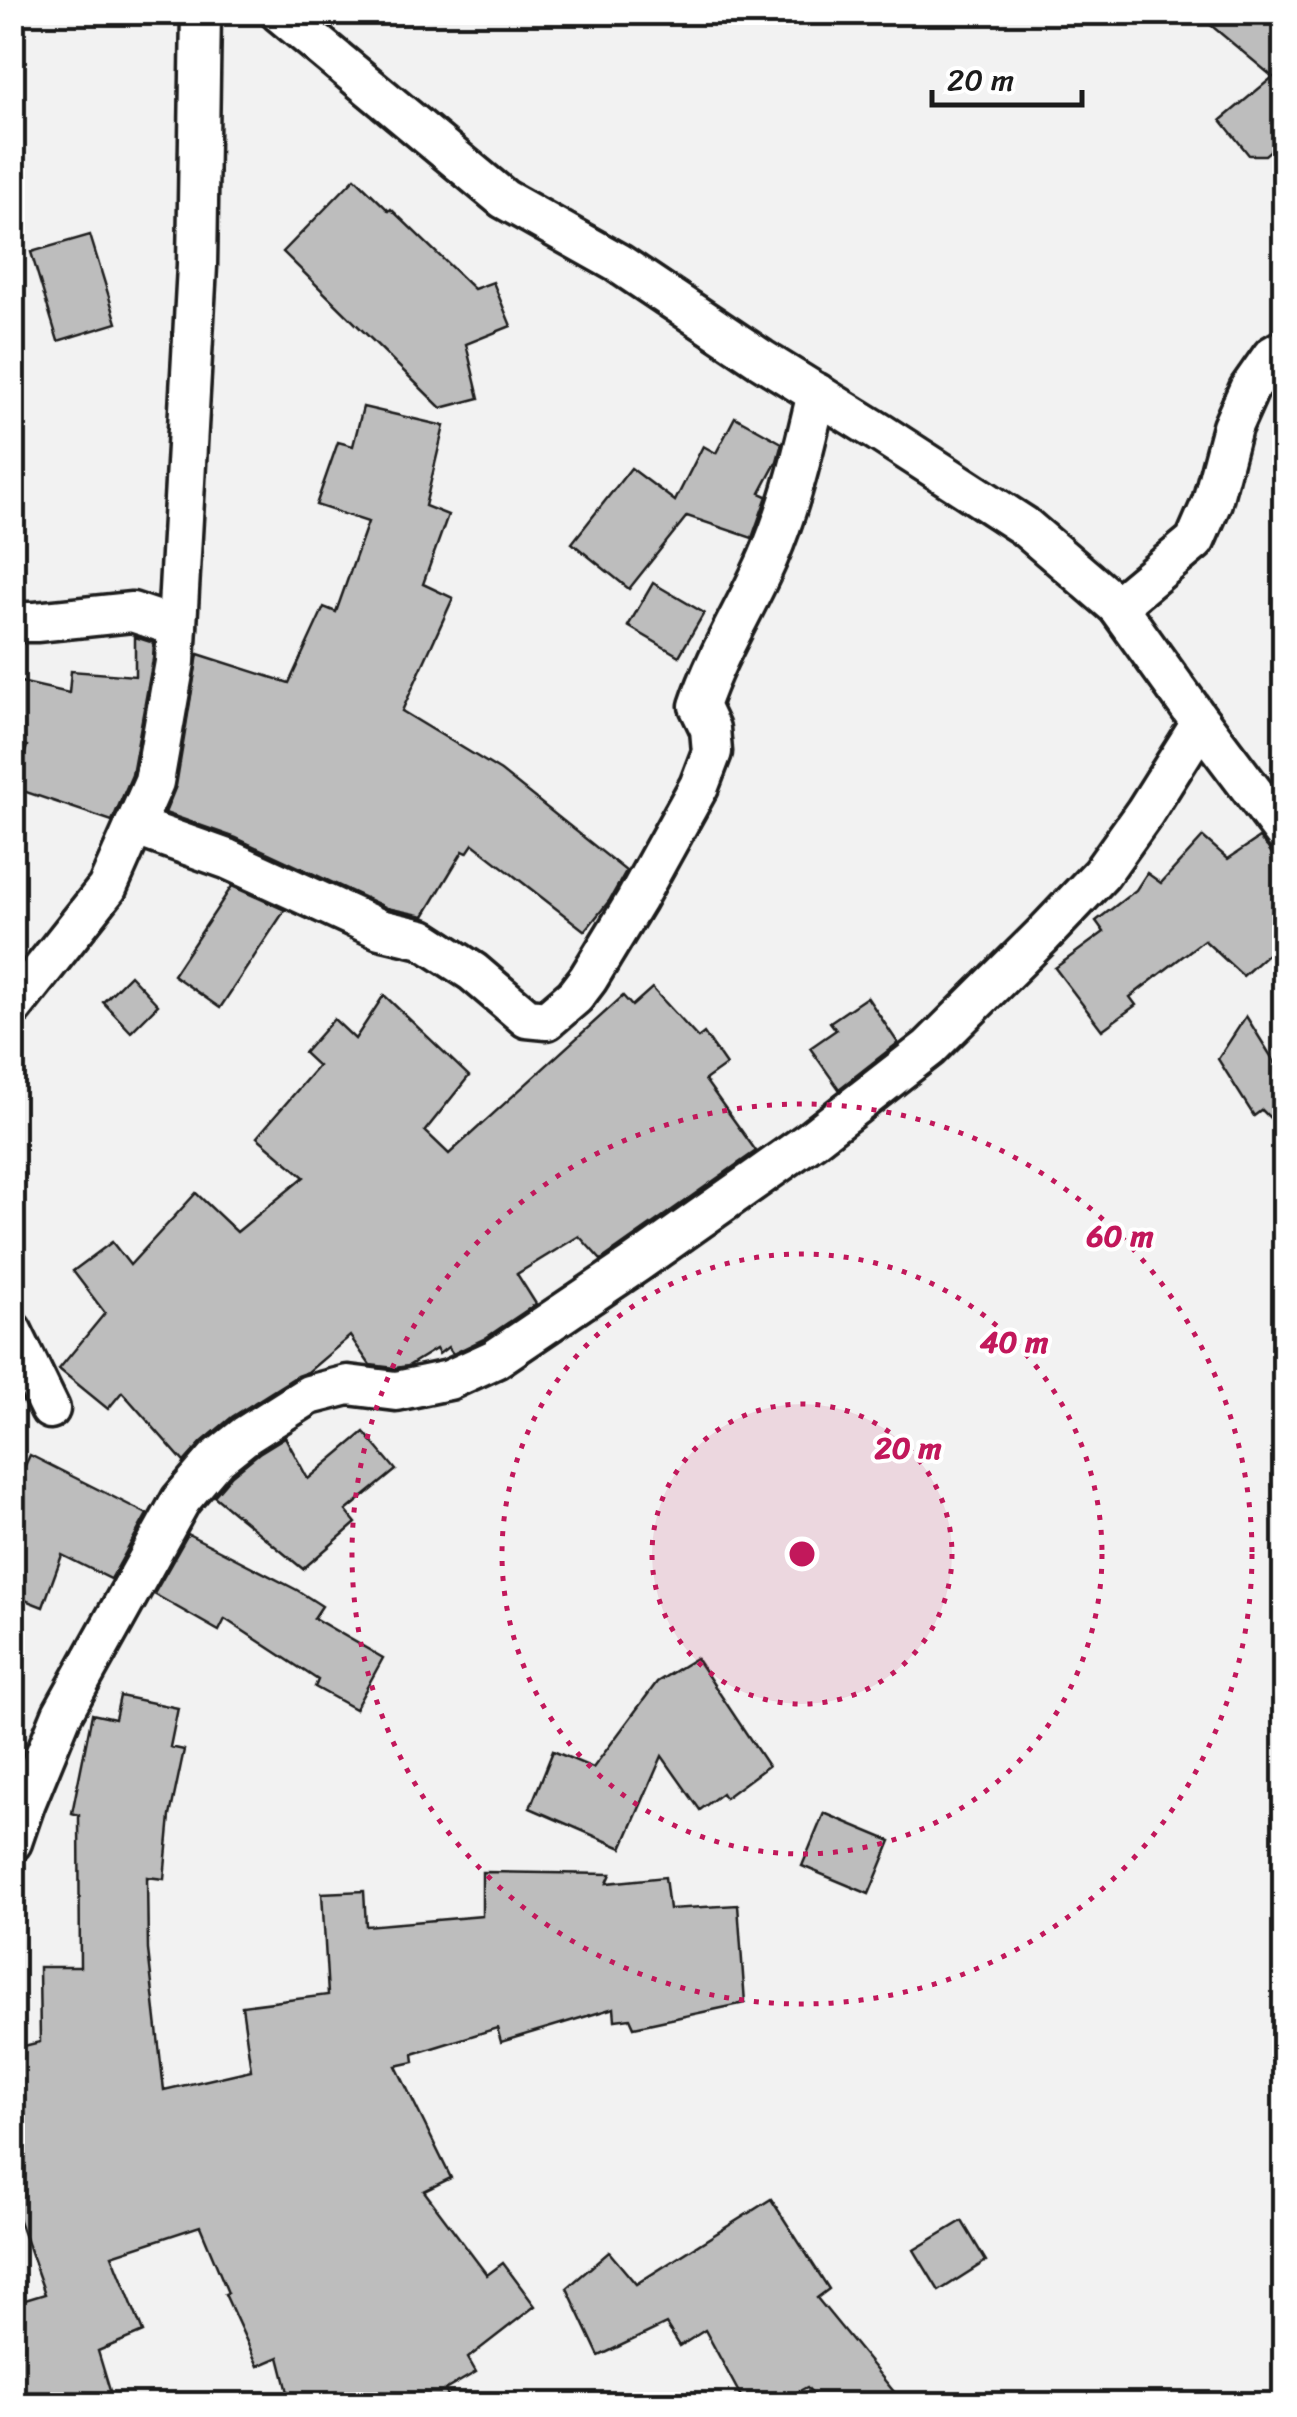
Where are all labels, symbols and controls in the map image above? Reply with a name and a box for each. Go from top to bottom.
scale bar [932,45,1082,107]
text: 20 m [947,53,1014,107]
text: 60 m [1087,1209,1153,1263]
text: 40 m [980,1315,1048,1369]
text: 20 m [874,1421,942,1475]
centre of rings [784,1536,820,1572]

